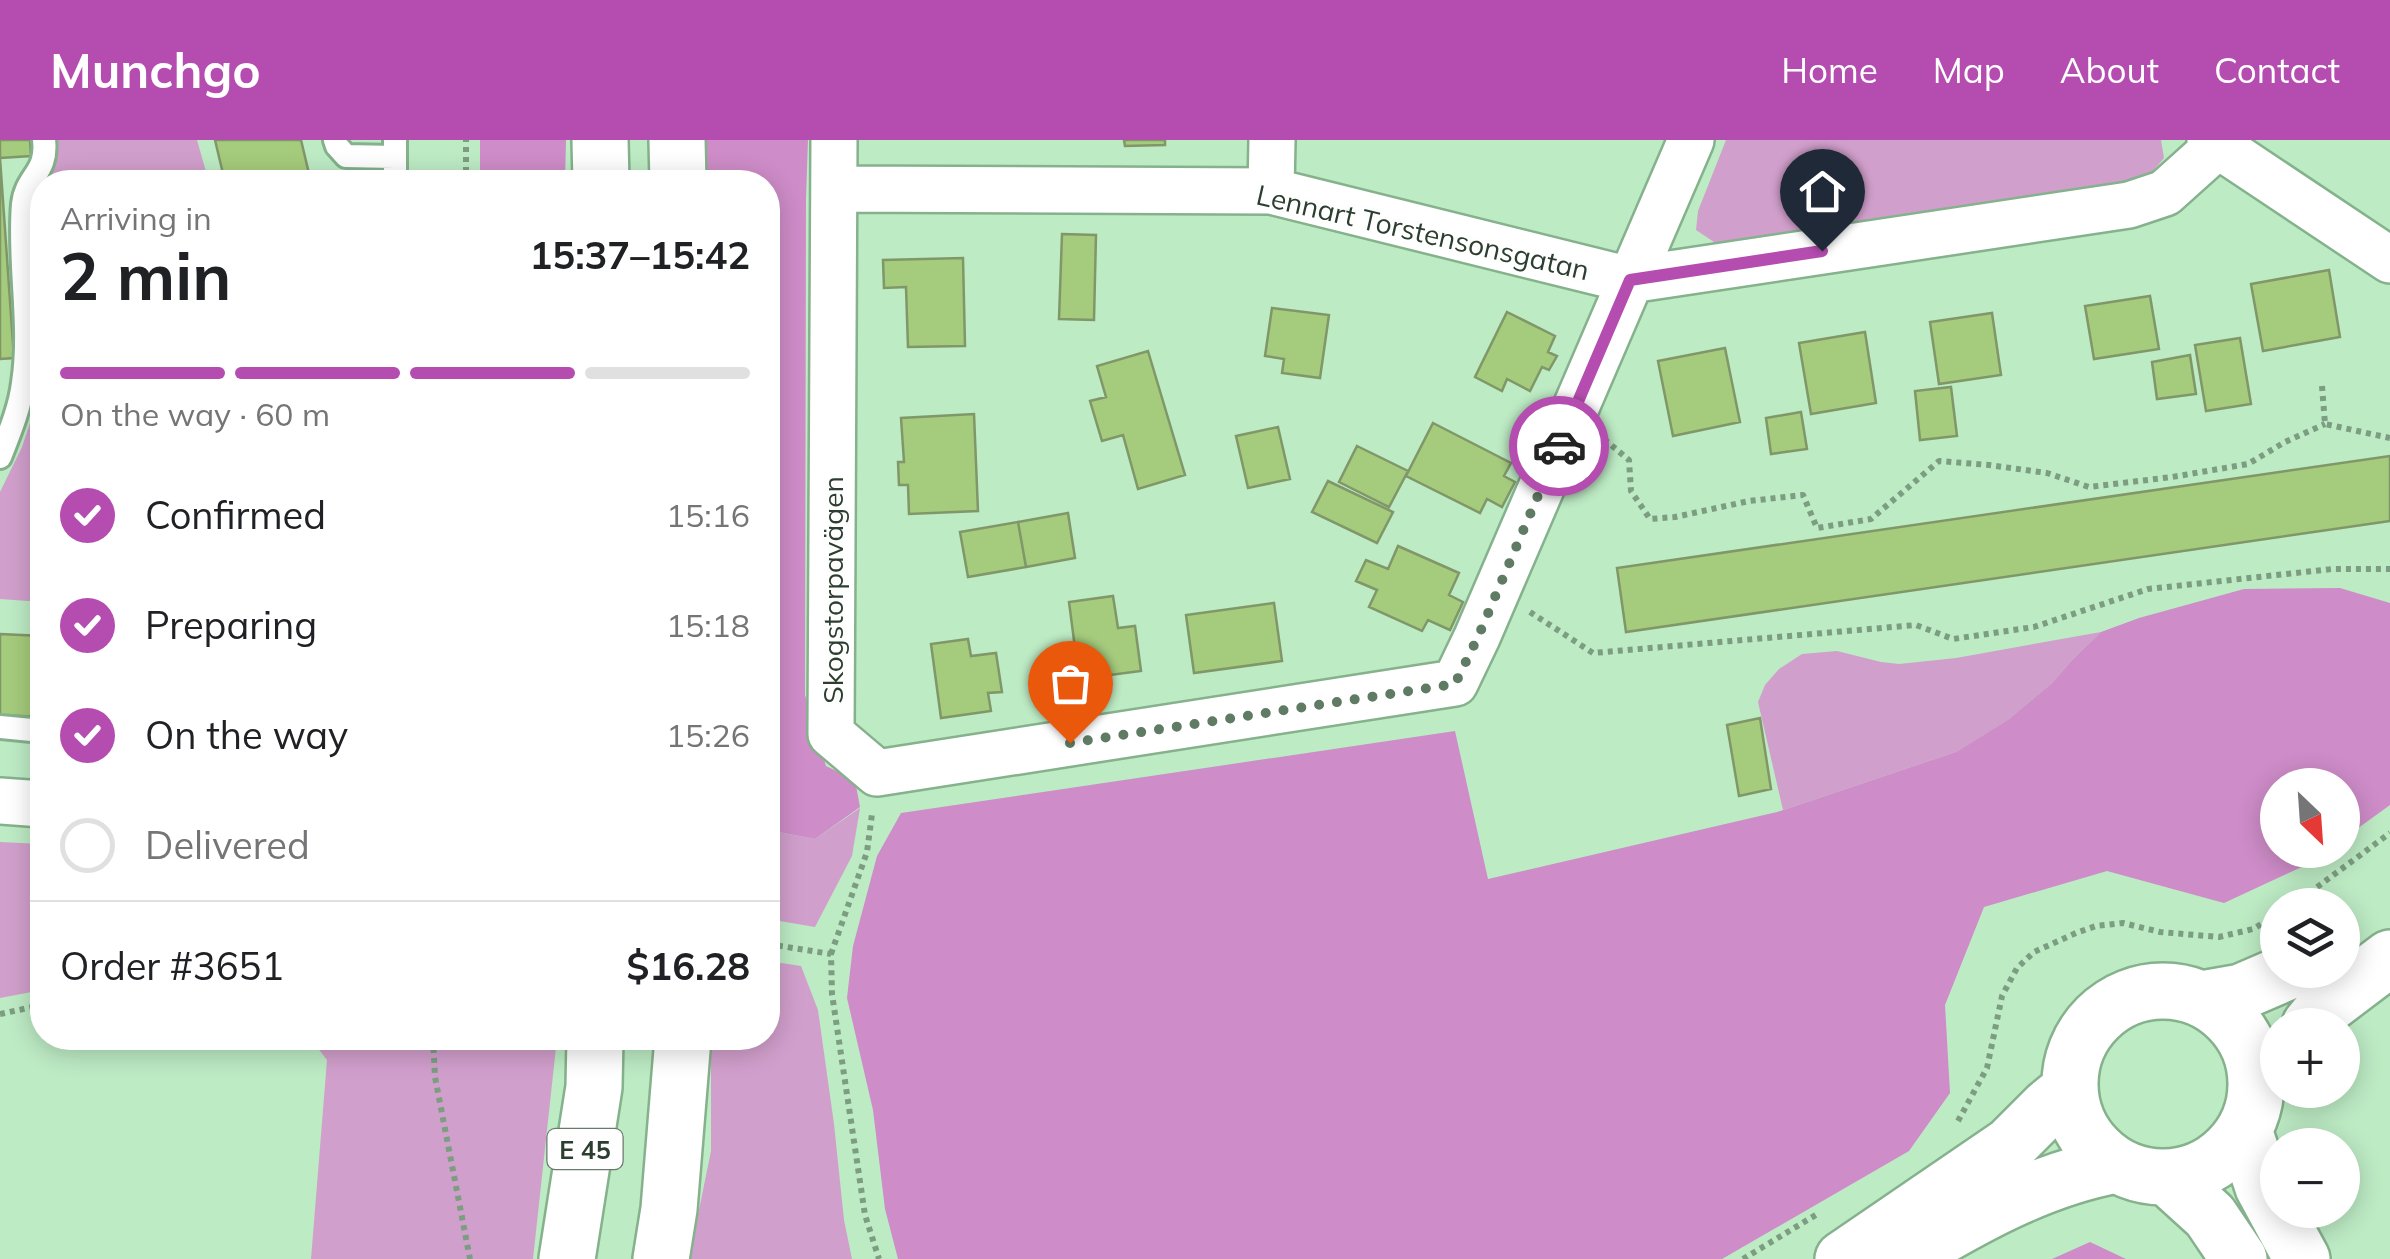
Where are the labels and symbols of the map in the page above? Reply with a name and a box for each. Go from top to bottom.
pin [1780,149,1865,252]
street label: Lennart Torstensonsgatan [1253,177,1593,287]
courier [1509,396,1609,496]
street label: Skogstorpavägen [815,476,850,704]
pin [1028,641,1113,744]
north arrow [2260,768,2360,868]
road number: E 45 [548,1129,622,1169]

